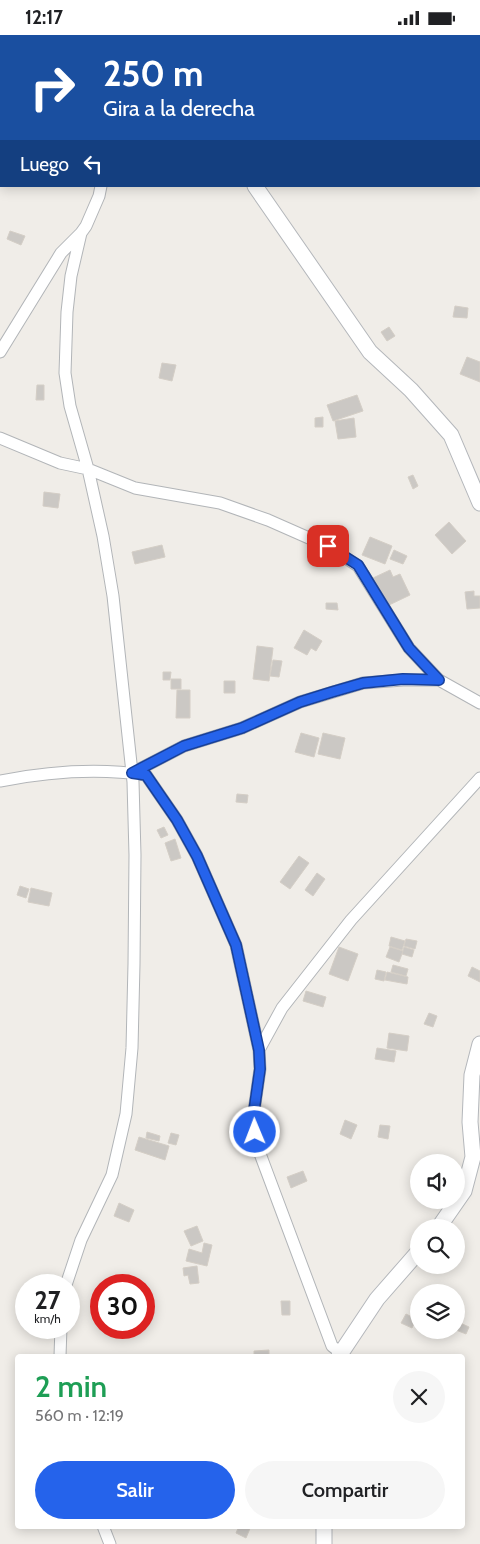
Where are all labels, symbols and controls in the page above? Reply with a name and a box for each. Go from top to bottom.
text: 12:17 [25,6,63,29]
text: 250 m [103,52,203,95]
icon: right [20,55,85,120]
text: Gira a la derecha [103,95,255,122]
icon: left [79,150,107,178]
text: Luego [20,153,69,176]
pin [307,525,349,567]
icon: arrive [314,532,342,560]
position arrow [228,1105,280,1157]
map controls [410,1154,465,1339]
button: sound [410,1154,465,1209]
button: search [410,1219,465,1274]
speed limit sign: 30 [90,1274,155,1339]
button: layers [410,1284,465,1339]
text: 27 [35,1285,60,1315]
text: km/h [34,1311,61,1326]
text: 2 min [35,1368,107,1405]
button: close [393,1371,445,1423]
text: 560 m · 12:19 [35,1406,124,1425]
button: Salir [35,1461,235,1519]
button: Compartir [245,1461,445,1519]

